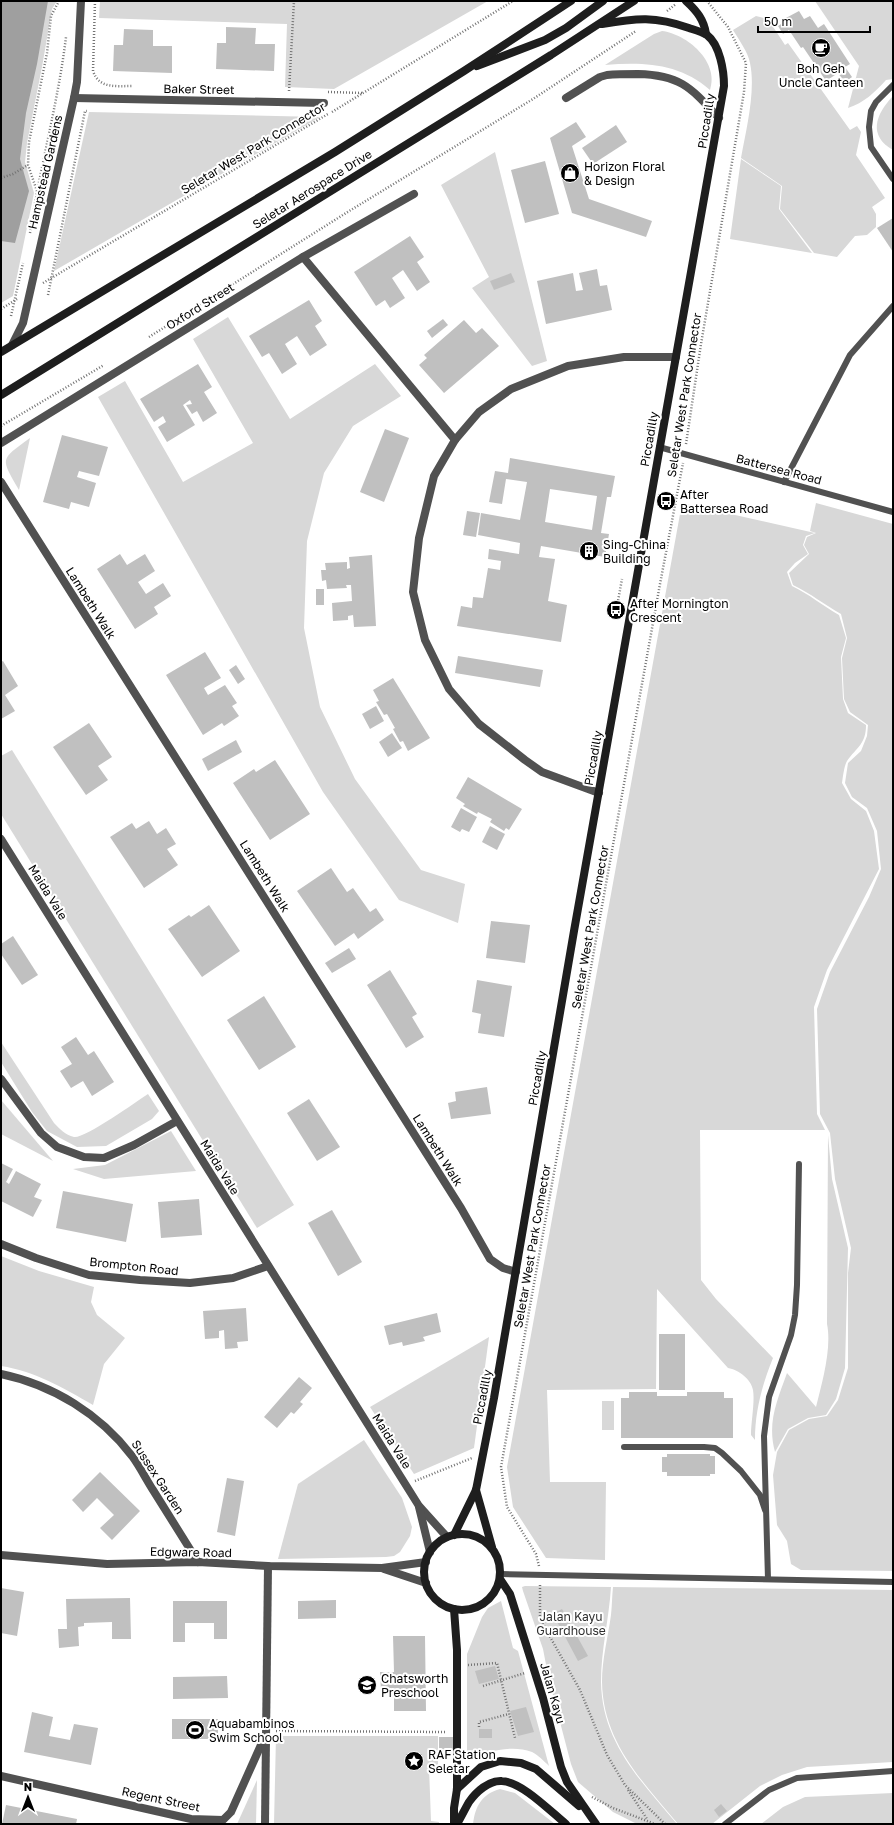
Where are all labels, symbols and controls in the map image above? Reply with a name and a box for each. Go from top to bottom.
scale bar [758,8,870,34]
text: 50 m [764,14,792,29]
cafe icon: Boh Geh Uncle Canteen [810,37,832,59]
place label: Boh Geh Uncle Canteen [779,61,863,90]
street label: Baker Street [163,81,235,97]
street label: Piccadilly [694,92,718,150]
street label: Seletar West Park Connector [178,99,328,197]
street label: Hampstead Gardens [25,113,65,231]
street label: Seletar Aerospace Drive [250,146,375,232]
place label: Horizon Floral & Design [584,159,665,188]
shop icon: Horizon Floral & Design [559,162,581,184]
street label: Oxford Street [163,279,237,333]
street label: Seletar West Park Connector [664,312,704,478]
street label: Piccadilly [637,410,661,468]
street label: Battersea Road [734,450,824,488]
place label: After Battersea Road [680,487,768,516]
bus stop icon: After Battersea Road [655,490,677,512]
place label: Sing-China Building [603,537,666,566]
building icon: Sing-China Building [578,540,600,562]
street label: Lambeth Walk [63,564,119,642]
place label: After Mornington Crescent [630,596,729,625]
bus stop icon: After Mornington Crescent [605,599,627,621]
street label: Piccadilly [581,729,605,787]
street label: Lambeth Walk [237,837,293,915]
street label: Seletar West Park Connector [568,844,612,1010]
street label: Maida Vale [25,862,71,922]
street label: Piccadilly [525,1049,549,1107]
street label: Lambeth Walk [410,1111,466,1189]
street label: Maida Vale [197,1137,243,1197]
street label: Seletar West Park Connector [510,1163,554,1329]
street label: Brompton Road [89,1254,179,1278]
street label: Piccadilly [469,1368,495,1426]
street label: Maida Vale [369,1411,415,1471]
street label: Sussex Garden [128,1437,188,1517]
street label: Edgware Road [150,1544,232,1560]
park label: Jalan Kayu Guardhouse [536,1609,606,1638]
street label: Jalan Kayu [537,1661,569,1725]
place label: Chatsworth Preschool [381,1671,448,1700]
school or university icon: Chatsworth Preschool [356,1674,378,1696]
place label: Aquabambinos Swim School [209,1716,295,1745]
sports icon: Aquabambinos Swim School [184,1719,206,1741]
place label: RAF Station Seletar [428,1747,496,1776]
place icon: RAF Station Seletar [403,1750,425,1772]
north arrow [8,1777,48,1817]
text: N [24,1780,32,1793]
street label: Regent Street [120,1783,202,1815]

